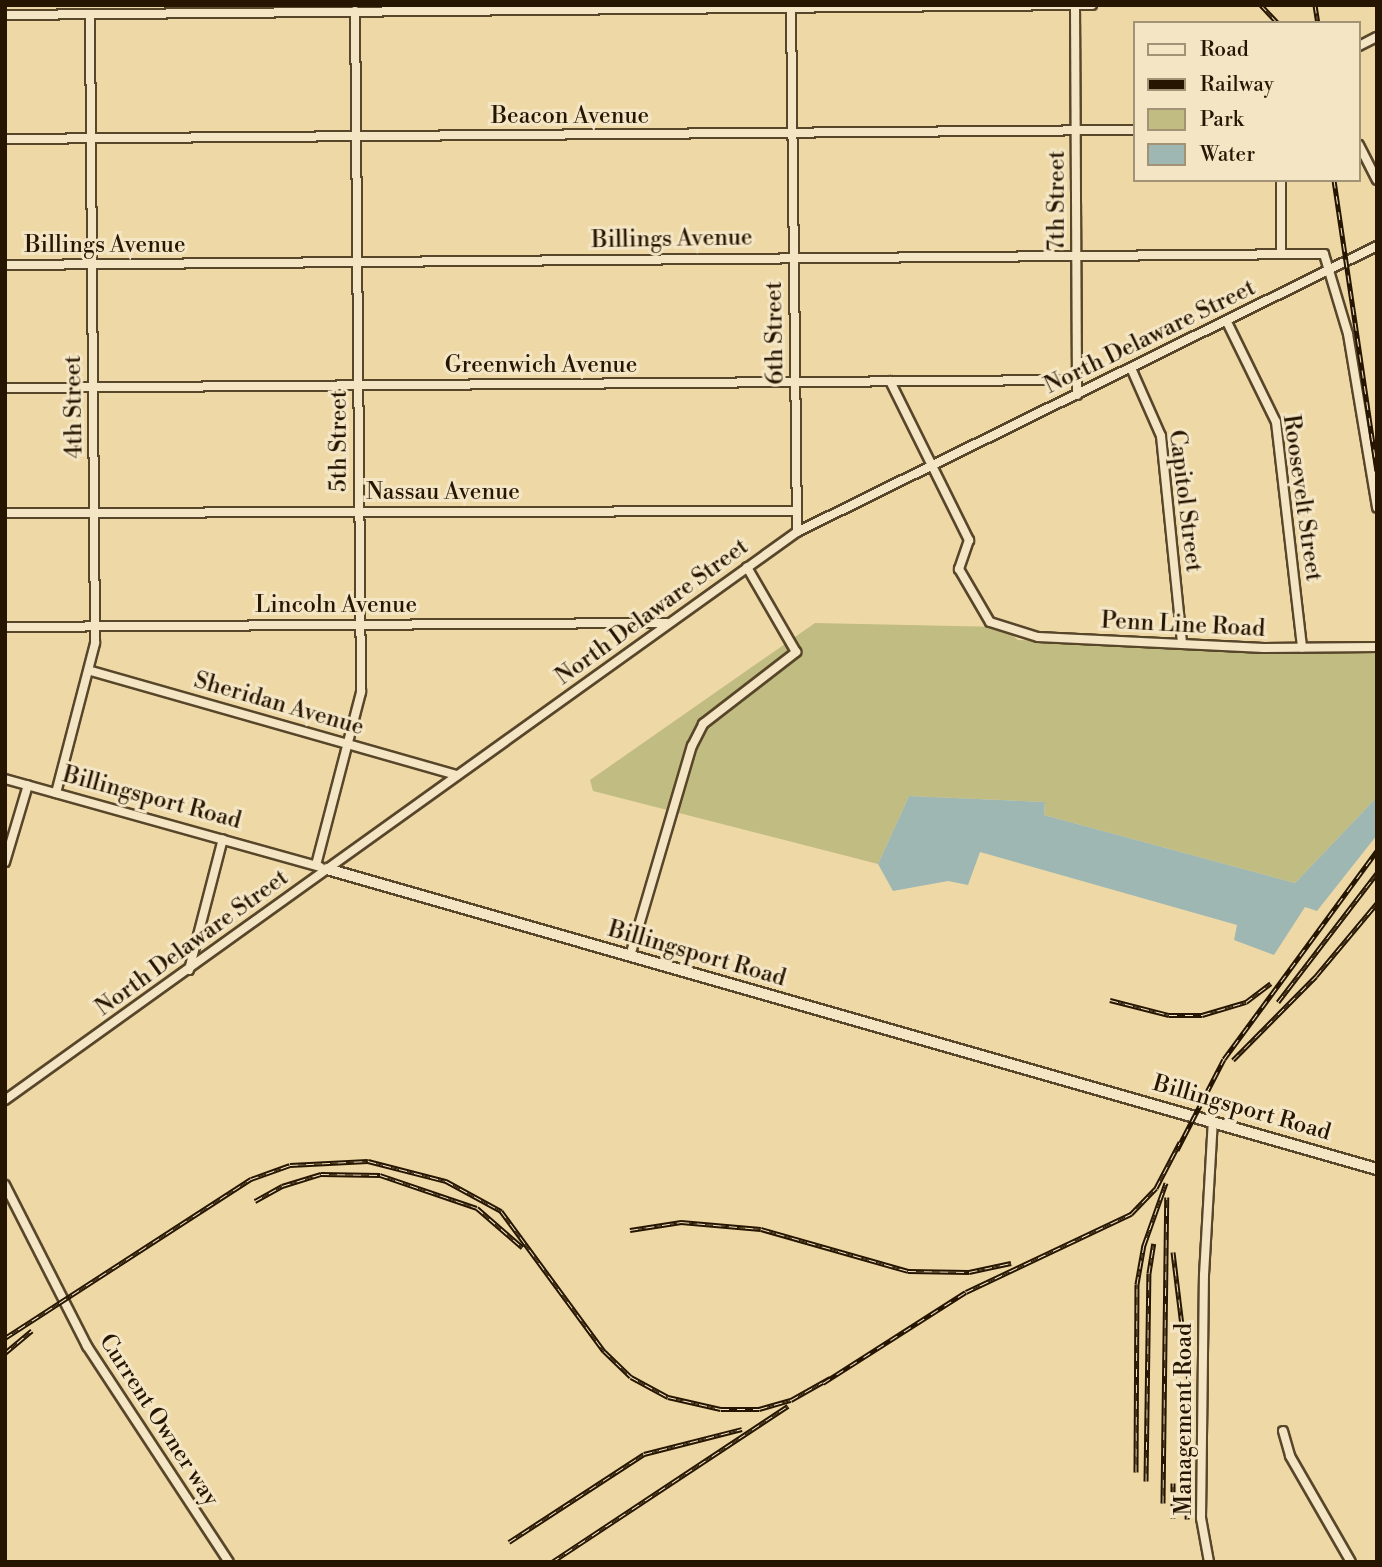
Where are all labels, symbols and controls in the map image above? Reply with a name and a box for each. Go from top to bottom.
legend [1134,21,1361,182]
text: Road [1200,37,1249,63]
text: Railway [1200,72,1274,98]
street label: Beacon Avenue [491,102,649,130]
text: Park [1200,107,1244,133]
text: Water [1200,142,1255,168]
street label: 7th Street [1043,151,1071,251]
street label: Billings Avenue [591,224,753,254]
street label: Billings Avenue [24,231,186,259]
street label: North Delaware Street [1040,274,1260,400]
street label: 6th Street [760,281,790,385]
street label: Greenwich Avenue [445,351,637,379]
street label: 4th Street [59,355,89,459]
street label: 5th Street [325,390,353,492]
street label: Roosevelt Street [1277,413,1327,583]
street label: Capitol Street [1163,428,1207,574]
street label: Nassau Avenue [366,478,520,506]
street label: North Delaware Street [550,533,754,691]
street label: Lincoln Avenue [255,591,417,619]
street label: Penn Line Road [1100,607,1266,643]
street label: Sheridan Avenue [191,667,367,741]
street label: Billingsport Road [60,761,244,835]
street label: North Delaware Street [90,864,294,1022]
street label: Billingsport Road [605,915,789,993]
street label: Billingsport Road [1150,1069,1334,1147]
street label: Management Road [1170,1323,1198,1515]
street label: Current Owner way [93,1329,225,1511]

